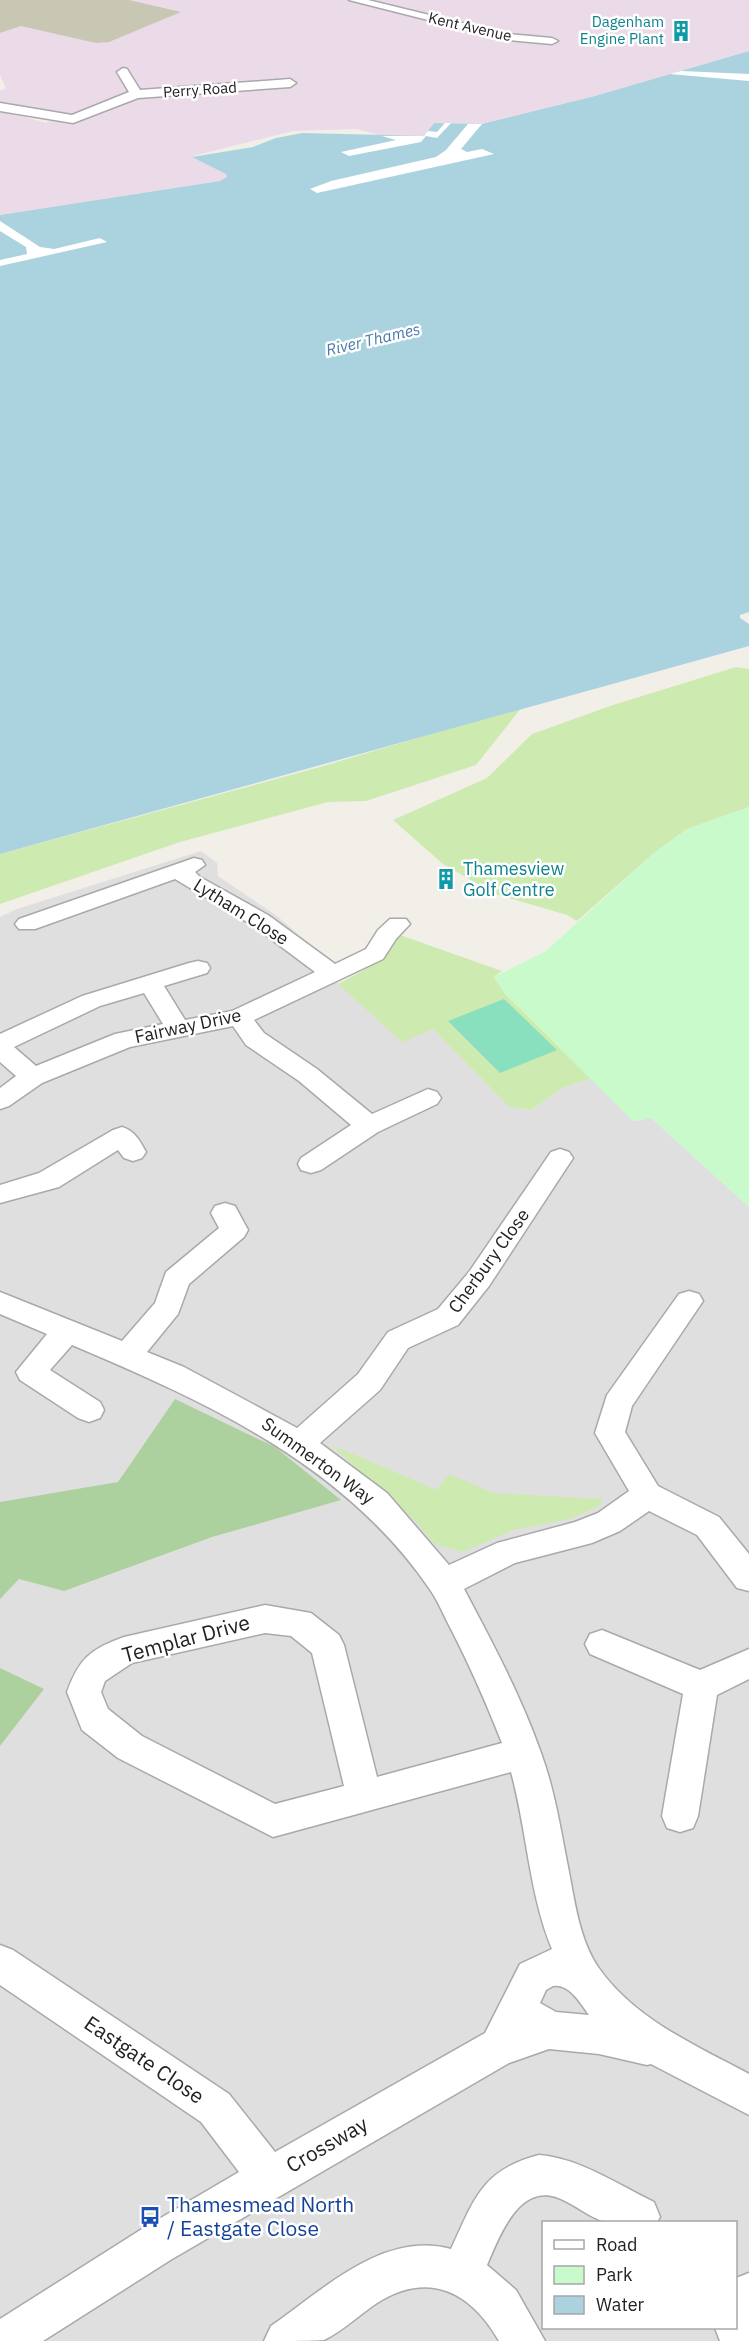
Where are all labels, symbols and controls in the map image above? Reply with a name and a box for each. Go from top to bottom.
street label: Kent Avenue [427,8,514,45]
place label: Dagenham Engine Plant [580,12,664,48]
building icon: Dagenham Engine Plant [669,19,693,43]
street label: Perry Road [163,77,237,102]
water label: River Thames [324,318,422,360]
place label: Thamesview Golf Centre [463,857,564,901]
building icon: Thamesview Golf Centre [434,867,458,891]
street label: Lytham Close [189,873,293,950]
street label: Fairway Drive [133,1003,243,1048]
street label: Cherbury Close [443,1204,534,1317]
street label: Summerton Way [257,1412,379,1509]
street label: Templar Drive [119,1608,253,1669]
street label: Eastgate Close [79,2009,210,2110]
street label: Crossway [280,2109,373,2179]
place label: Thamesmead North / Eastgate Close [167,2190,354,2242]
bus stop icon: Thamesmead North / Eastgate Close [138,2205,162,2229]
legend [542,2221,737,2329]
text: Road [596,2233,637,2256]
text: Park [596,2263,633,2286]
text: Water [596,2293,645,2316]

